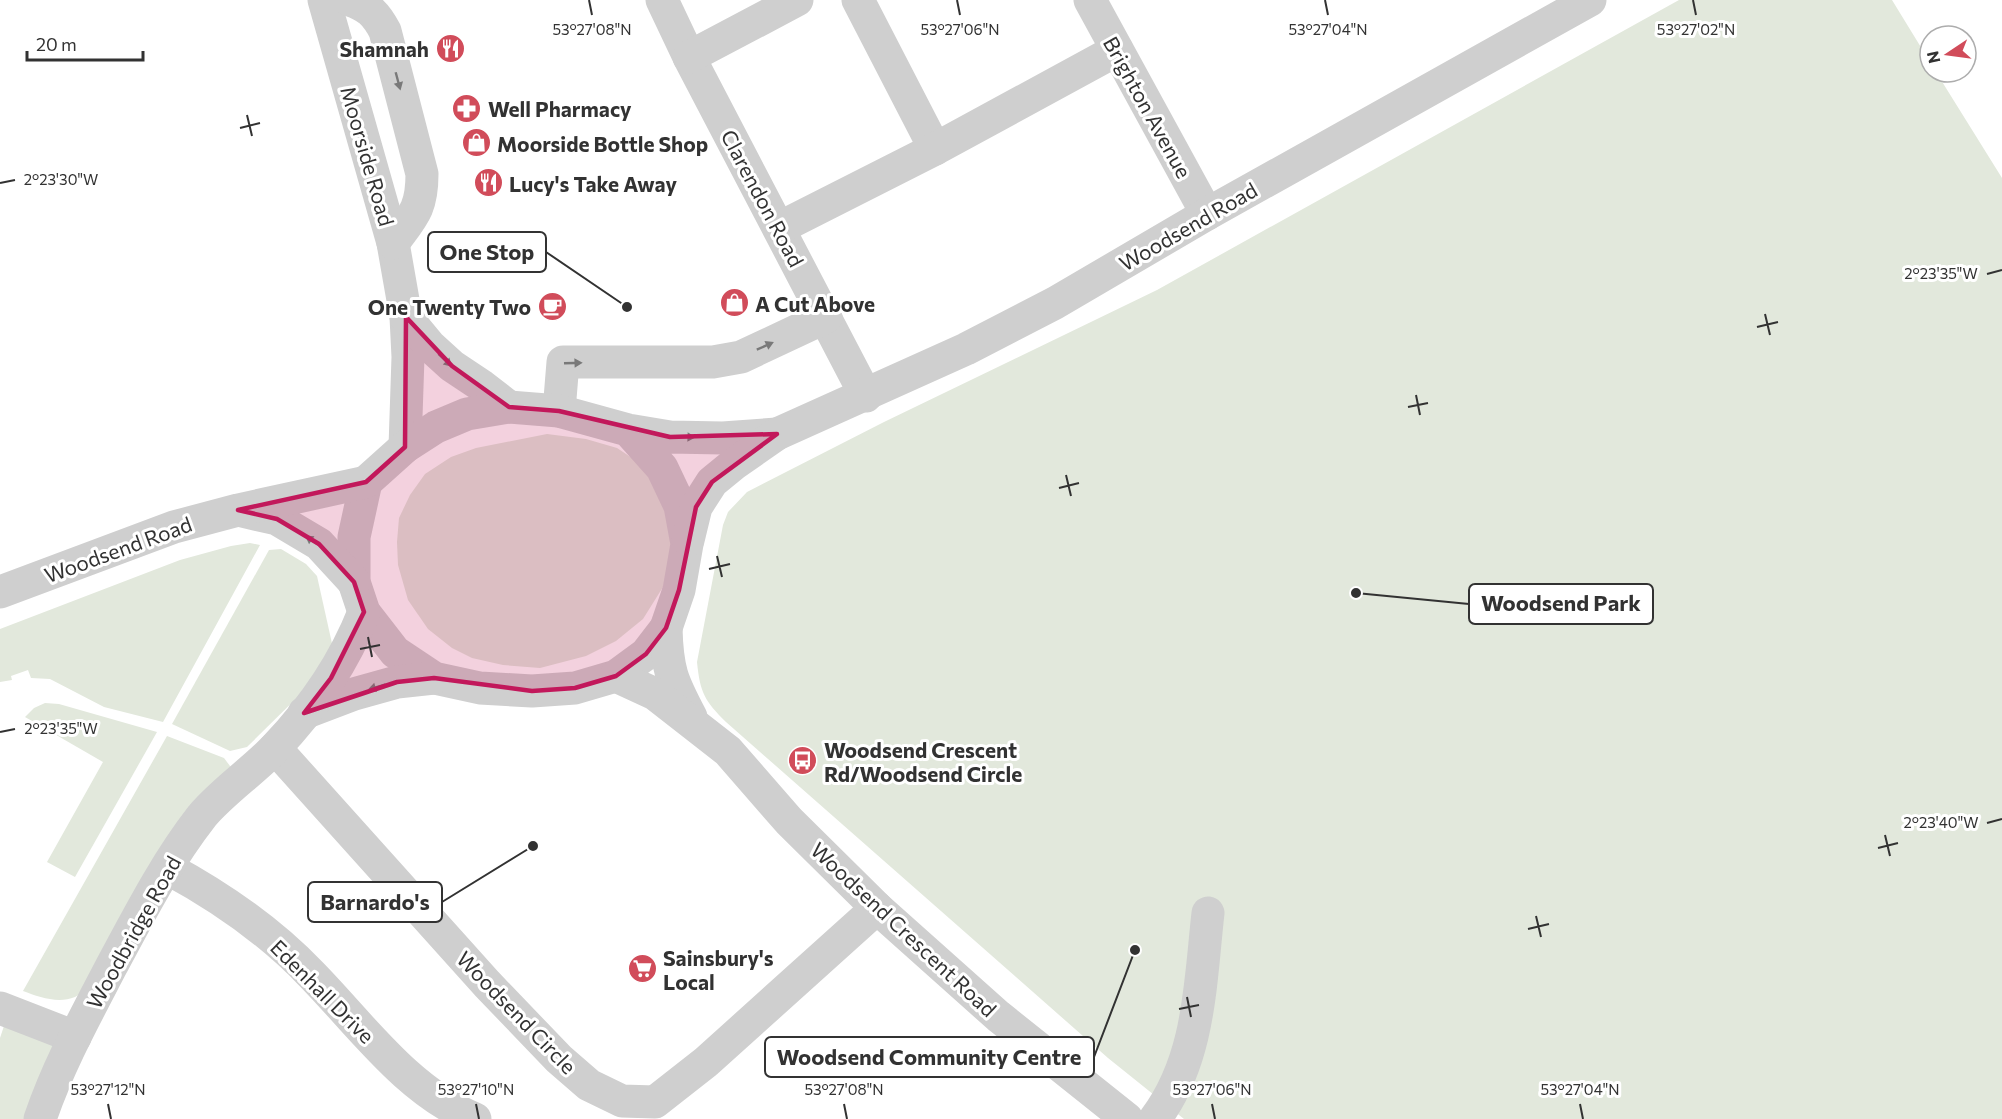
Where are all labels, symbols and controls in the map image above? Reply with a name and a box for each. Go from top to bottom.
text: 53°27'08"N [552,20,632,38]
text: 53°27'06"N [920,20,1000,38]
text: 53°27'04"N [1288,20,1368,38]
text: 53°27'02"N [1657,20,1735,38]
scale bar [27,24,142,62]
north arrow [1918,24,1978,84]
restaurant icon: Shamnah [434,32,466,64]
street label: Brighton Avenue [1099,32,1197,182]
text: 20 m [36,33,77,55]
place label: Shamnah [339,36,429,61]
text: N [1922,50,1944,65]
one-way arrow [394,72,403,90]
street label: Moorside Road [336,83,400,229]
pharmacy icon: Well Pharmacy [451,92,483,124]
place label: Well Pharmacy [488,96,632,121]
street label: Clarendon Road [716,125,810,271]
shop icon: Moorside Bottle Shop [460,127,492,159]
place label: Moorside Bottle Shop [497,131,708,156]
restaurant icon: Lucy's Take Away [472,167,504,199]
text: 2°23'30"W [24,170,98,188]
place label: Lucy's Take Away [509,171,677,196]
street label: Woodsend Road [1115,176,1261,276]
callout: One Stop [428,232,546,272]
text: One Stop [440,238,534,265]
text: 2°23'35"W [1904,264,1978,282]
shop icon: A Cut Above [718,287,750,319]
cafe icon: One Twenty Two [536,290,568,322]
place label: A Cut Above [755,291,875,316]
place label: One Twenty Two [368,294,531,319]
one-way arrow [756,341,774,351]
one-way arrow [438,353,453,367]
one-way arrow [563,358,582,367]
one-way arrow [676,433,695,442]
street label: Woodsend Road [41,511,195,587]
one-way arrow [305,535,321,547]
callout: Woodsend Park [1469,584,1653,624]
text: Woodsend Park [1481,589,1641,616]
one-way arrow [367,683,386,693]
text: 2°23'35"W [24,719,98,737]
place label: Woodsend Crescent Rd/Woodsend Circle [824,737,1022,786]
bus stop icon: Woodsend Crescent Rd/Woodsend Circle [787,745,819,777]
text: 2°23'40"W [1903,813,1979,831]
street label: Woodsend Crescent Road [806,837,1002,1021]
street label: Woodbridge Road [81,851,185,1013]
callout: Barnardo's [308,882,442,922]
text: Barnardo's [320,888,430,915]
street label: Edenhall Drive [266,934,380,1048]
place label: Sainsbury's Local [663,945,774,994]
street label: Woodsend Circle [452,946,582,1078]
supermarket icon: Sainsbury's Local [626,953,658,985]
callout: Woodsend Community Centre [765,1037,1094,1077]
text: Woodsend Community Centre [777,1043,1081,1070]
text: 53°27'12"N [70,1080,146,1098]
text: 53°27'10"N [438,1080,514,1098]
text: 53°27'08"N [804,1080,884,1098]
text: 53°27'06"N [1172,1080,1252,1098]
text: 53°27'04"N [1540,1080,1620,1098]

